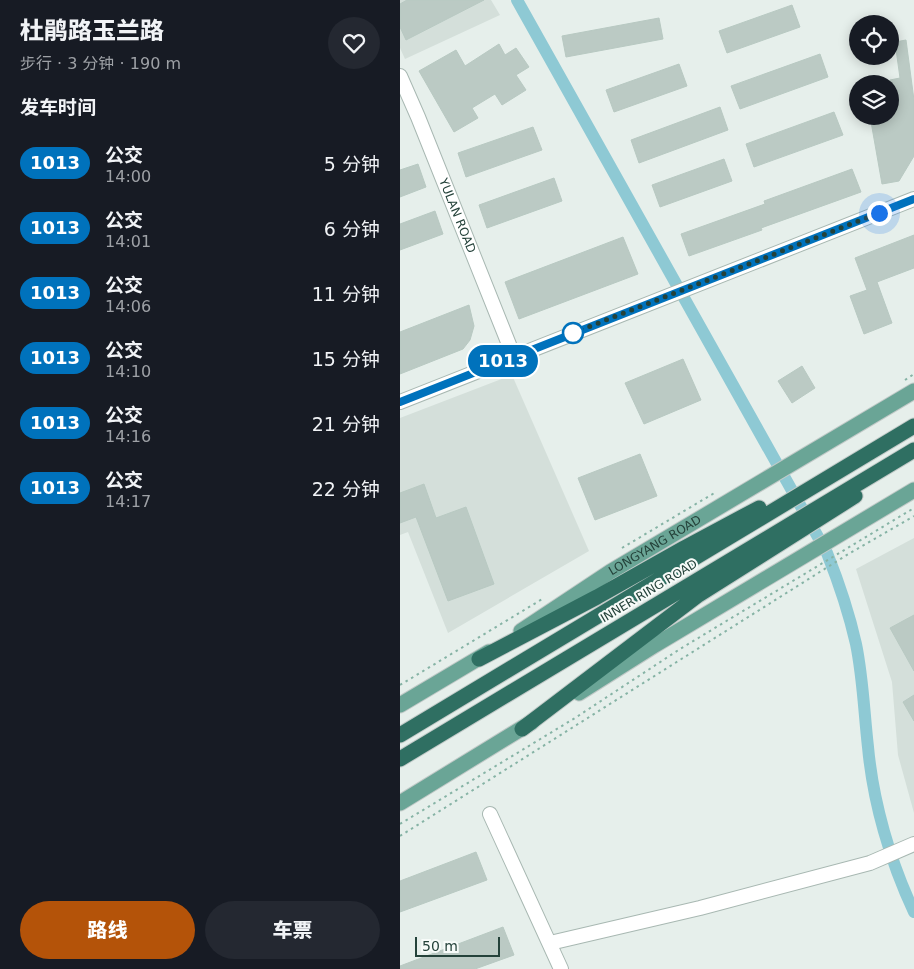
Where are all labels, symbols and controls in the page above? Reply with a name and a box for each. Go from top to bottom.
map controls [849,15,899,125]
button: locate [849,15,899,65]
text: 杜鹃路玉兰路 [20,17,164,45]
button: heart [328,17,380,69]
text: 步行 · 3 分钟 · 190 m [20,54,181,73]
button: layers [849,75,899,125]
text: 发车时间 [20,96,96,118]
text: 公交 [105,144,143,166]
text: 1013 [30,152,80,173]
text: 5 分钟 [324,153,380,175]
text: 14:00 [105,167,151,186]
street label: YULAN ROAD [436,175,479,255]
your location [867,201,892,226]
text: 公交 [105,209,143,231]
text: 1013 [30,217,80,238]
text: 6 分钟 [324,218,380,240]
text: 14:01 [105,232,151,251]
text: 公交 [105,274,143,296]
text: 1013 [30,282,80,303]
text: 11 分钟 [312,283,380,305]
text: 14:06 [105,297,151,316]
unlabelled marker [562,322,584,344]
text: 公交 [105,339,143,361]
line badge: 1013 [468,345,538,377]
text: 1013 [30,347,80,368]
text: 15 分钟 [312,348,380,370]
text: 1013 [478,350,528,371]
text: 14:10 [105,362,151,381]
text: 公交 [105,404,143,426]
text: 1013 [30,412,80,433]
text: 21 分钟 [312,413,380,435]
text: 14:16 [105,427,151,446]
text: 公交 [105,469,143,491]
text: 1013 [30,477,80,498]
text: 22 分钟 [312,478,380,500]
text: 14:17 [105,492,151,511]
street label: LONGYANG ROAD [606,512,704,578]
street label: INNER RING ROAD [598,557,700,625]
button: 路线 [20,901,195,959]
button: 车票 [205,901,380,959]
scale bar [415,934,500,957]
text: 50 m [422,938,458,954]

